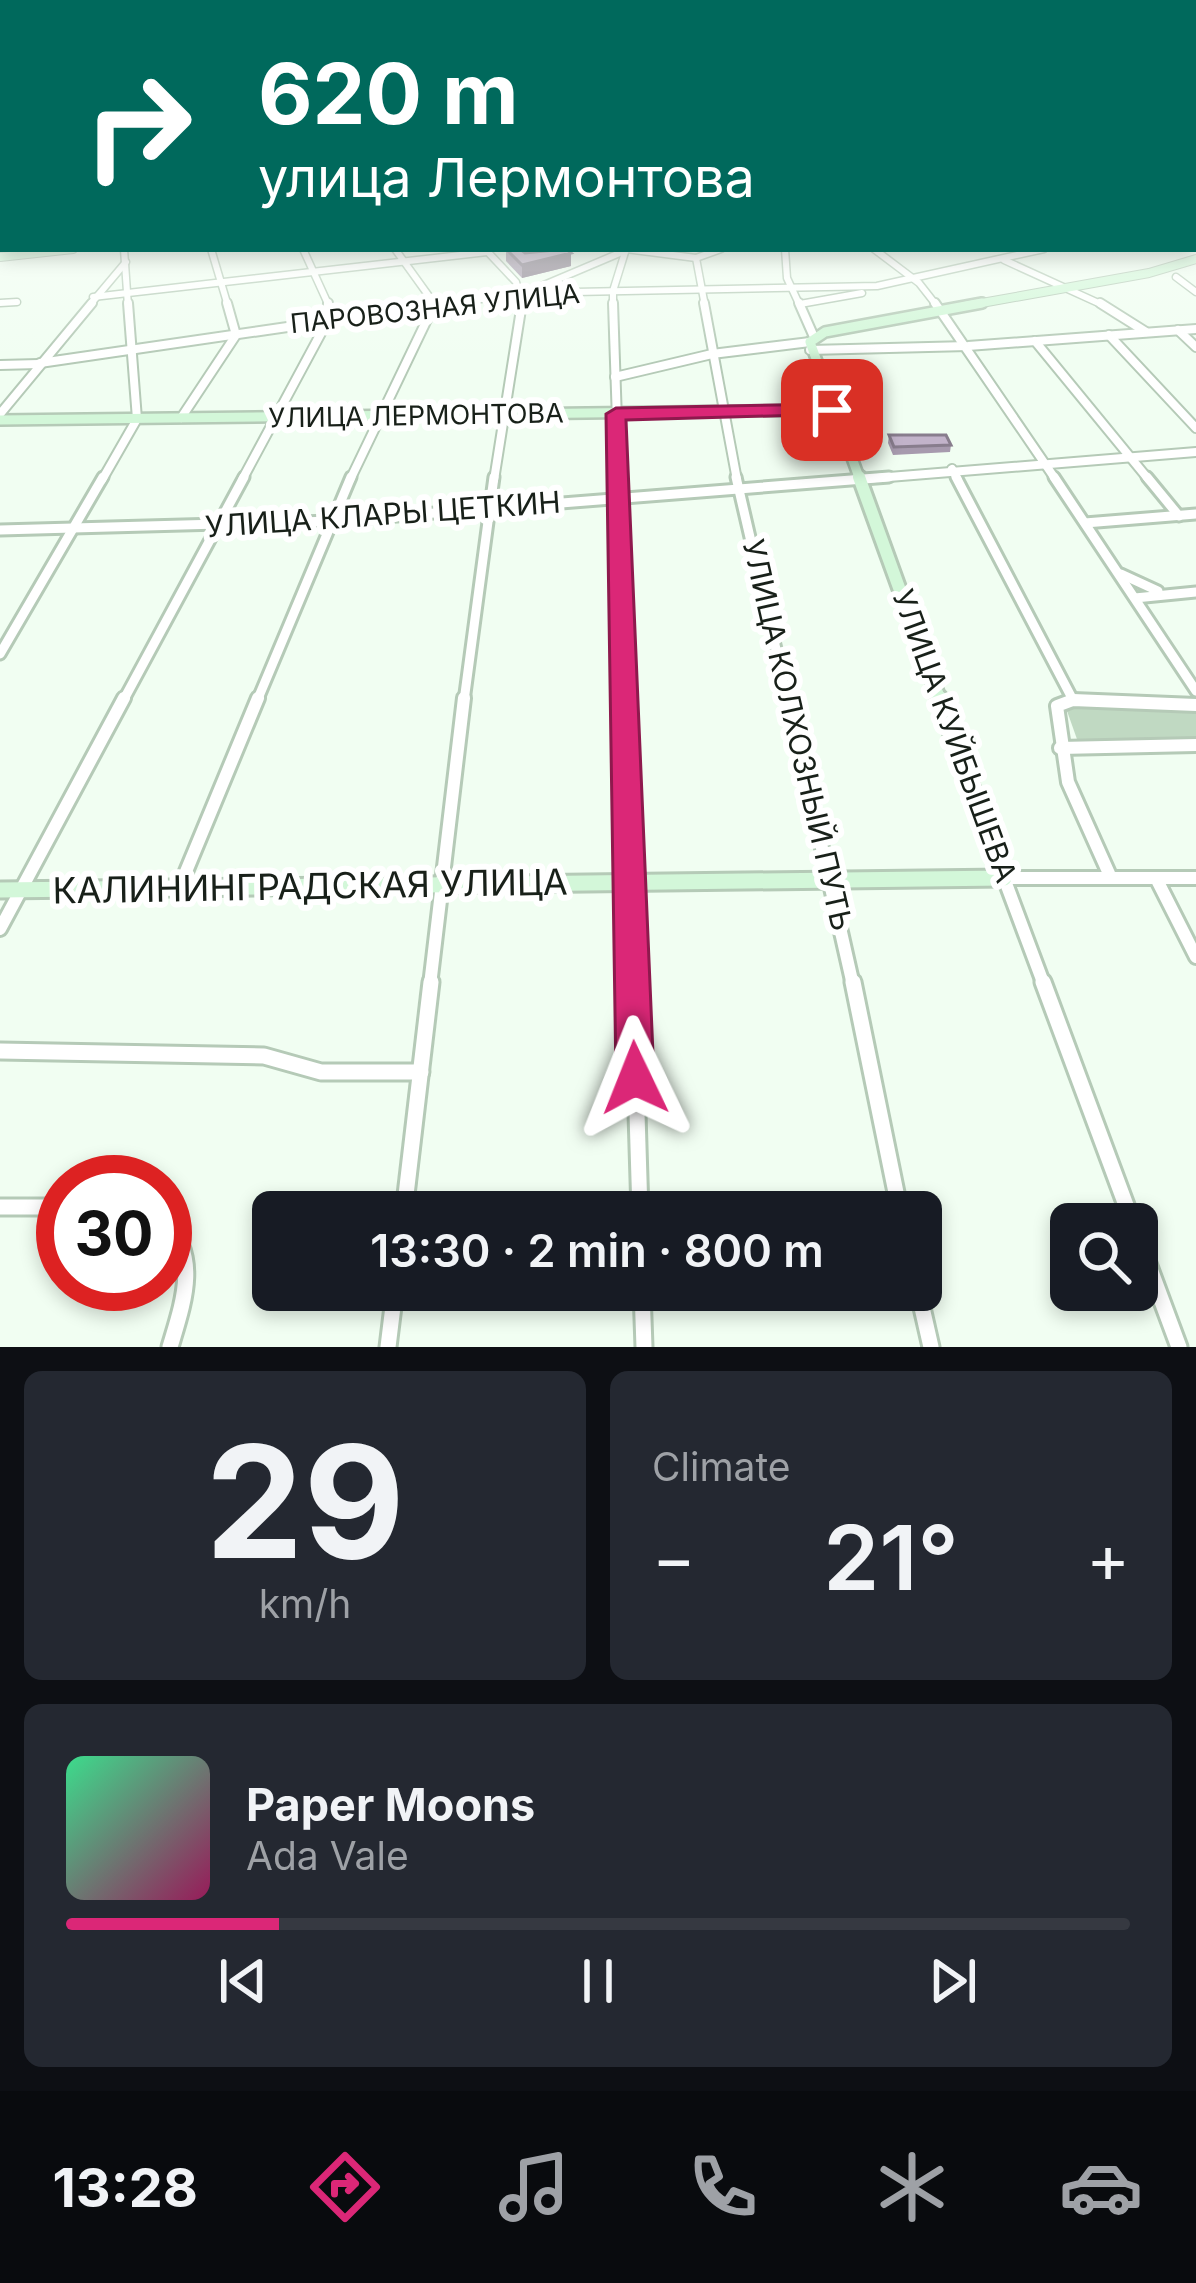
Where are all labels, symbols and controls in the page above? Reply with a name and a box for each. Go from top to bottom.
text: 620 m [258,43,519,144]
icon: right [60,48,216,204]
text: улица Лермонтова [258,145,755,210]
street label: ПАРОВОЗНАЯ УЛИЦА [289,277,581,340]
pin [781,359,883,461]
icon: arrive [799,377,865,443]
street label: УЛИЦА ЛЕРМОНТОВА [268,396,564,435]
street label: УЛИЦА КЛАРЫ ЦЕТКИН [204,484,562,544]
street label: УЛИЦА КОЛХОЗНЫЙ ПУТЬ [735,536,861,934]
street label: УЛИЦА КУЙБЫШЕВА [885,584,1025,887]
street label: КАЛИНИНГРАДСКАЯ УЛИЦА [52,860,568,912]
position arrow [572,1015,698,1141]
speed limit sign: 30 [36,1155,192,1311]
map controls [1050,1203,1158,1311]
button: search [1050,1203,1158,1311]
text: 13:30 · 2 min · 800 m [370,1223,824,1278]
text: 29 [205,1407,405,1596]
text: Climate [652,1443,791,1490]
text: 21° [823,1503,959,1612]
text: − [652,1518,696,1598]
text: + [1086,1518,1130,1598]
text: km/h [259,1580,351,1627]
text: Paper Moons [246,1777,535,1832]
text: Ada Vale [246,1832,409,1879]
icon: previous [210,1948,276,2014]
icon: pause [565,1948,631,2014]
icon: next [920,1948,986,2014]
icon: directions [303,2145,387,2229]
icon: music [492,2145,576,2229]
icon: phone [681,2145,765,2229]
icon: climate [870,2145,954,2229]
icon: car [1059,2145,1143,2229]
text: 13:28 [53,2155,198,2220]

